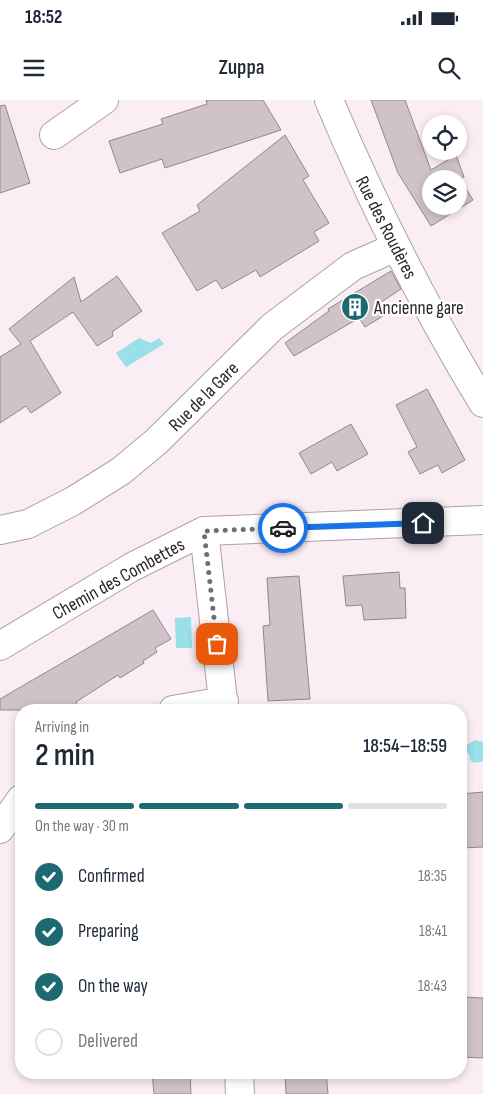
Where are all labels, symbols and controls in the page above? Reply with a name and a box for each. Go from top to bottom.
text: 18:52 [25,6,62,29]
icon: menu [20,54,48,82]
text: Zuppa [218,54,265,81]
icon: search [435,54,463,82]
map controls [422,115,467,215]
button: locate [422,115,467,160]
button: layers [422,170,467,215]
street label: Rue des Roudères [350,172,421,283]
building icon: Ancienne gare [340,292,370,322]
place label: Ancienne gare [373,297,464,320]
street label: Rue de la Gare [164,357,244,437]
pin [402,502,444,544]
courier [258,503,308,553]
icon: home [409,509,437,537]
icon: car [269,514,297,542]
street label: Chemin des Combettes [49,533,189,625]
pin [196,623,238,665]
icon: bag [203,630,231,658]
text: Arriving in [35,718,89,737]
text: 18:54–18:59 [363,735,447,758]
text: 2 min [35,736,95,775]
text: On the way · 30 m [35,817,129,836]
icon: check [35,863,63,891]
text: Confirmed [78,865,145,888]
text: 18:35 [418,867,447,886]
icon: check [35,918,63,946]
text: Preparing [78,920,139,943]
text: 18:41 [419,922,447,941]
icon: check [35,973,63,1001]
text: On the way [78,975,148,998]
text: 18:43 [418,977,447,996]
text: Delivered [78,1030,138,1053]

